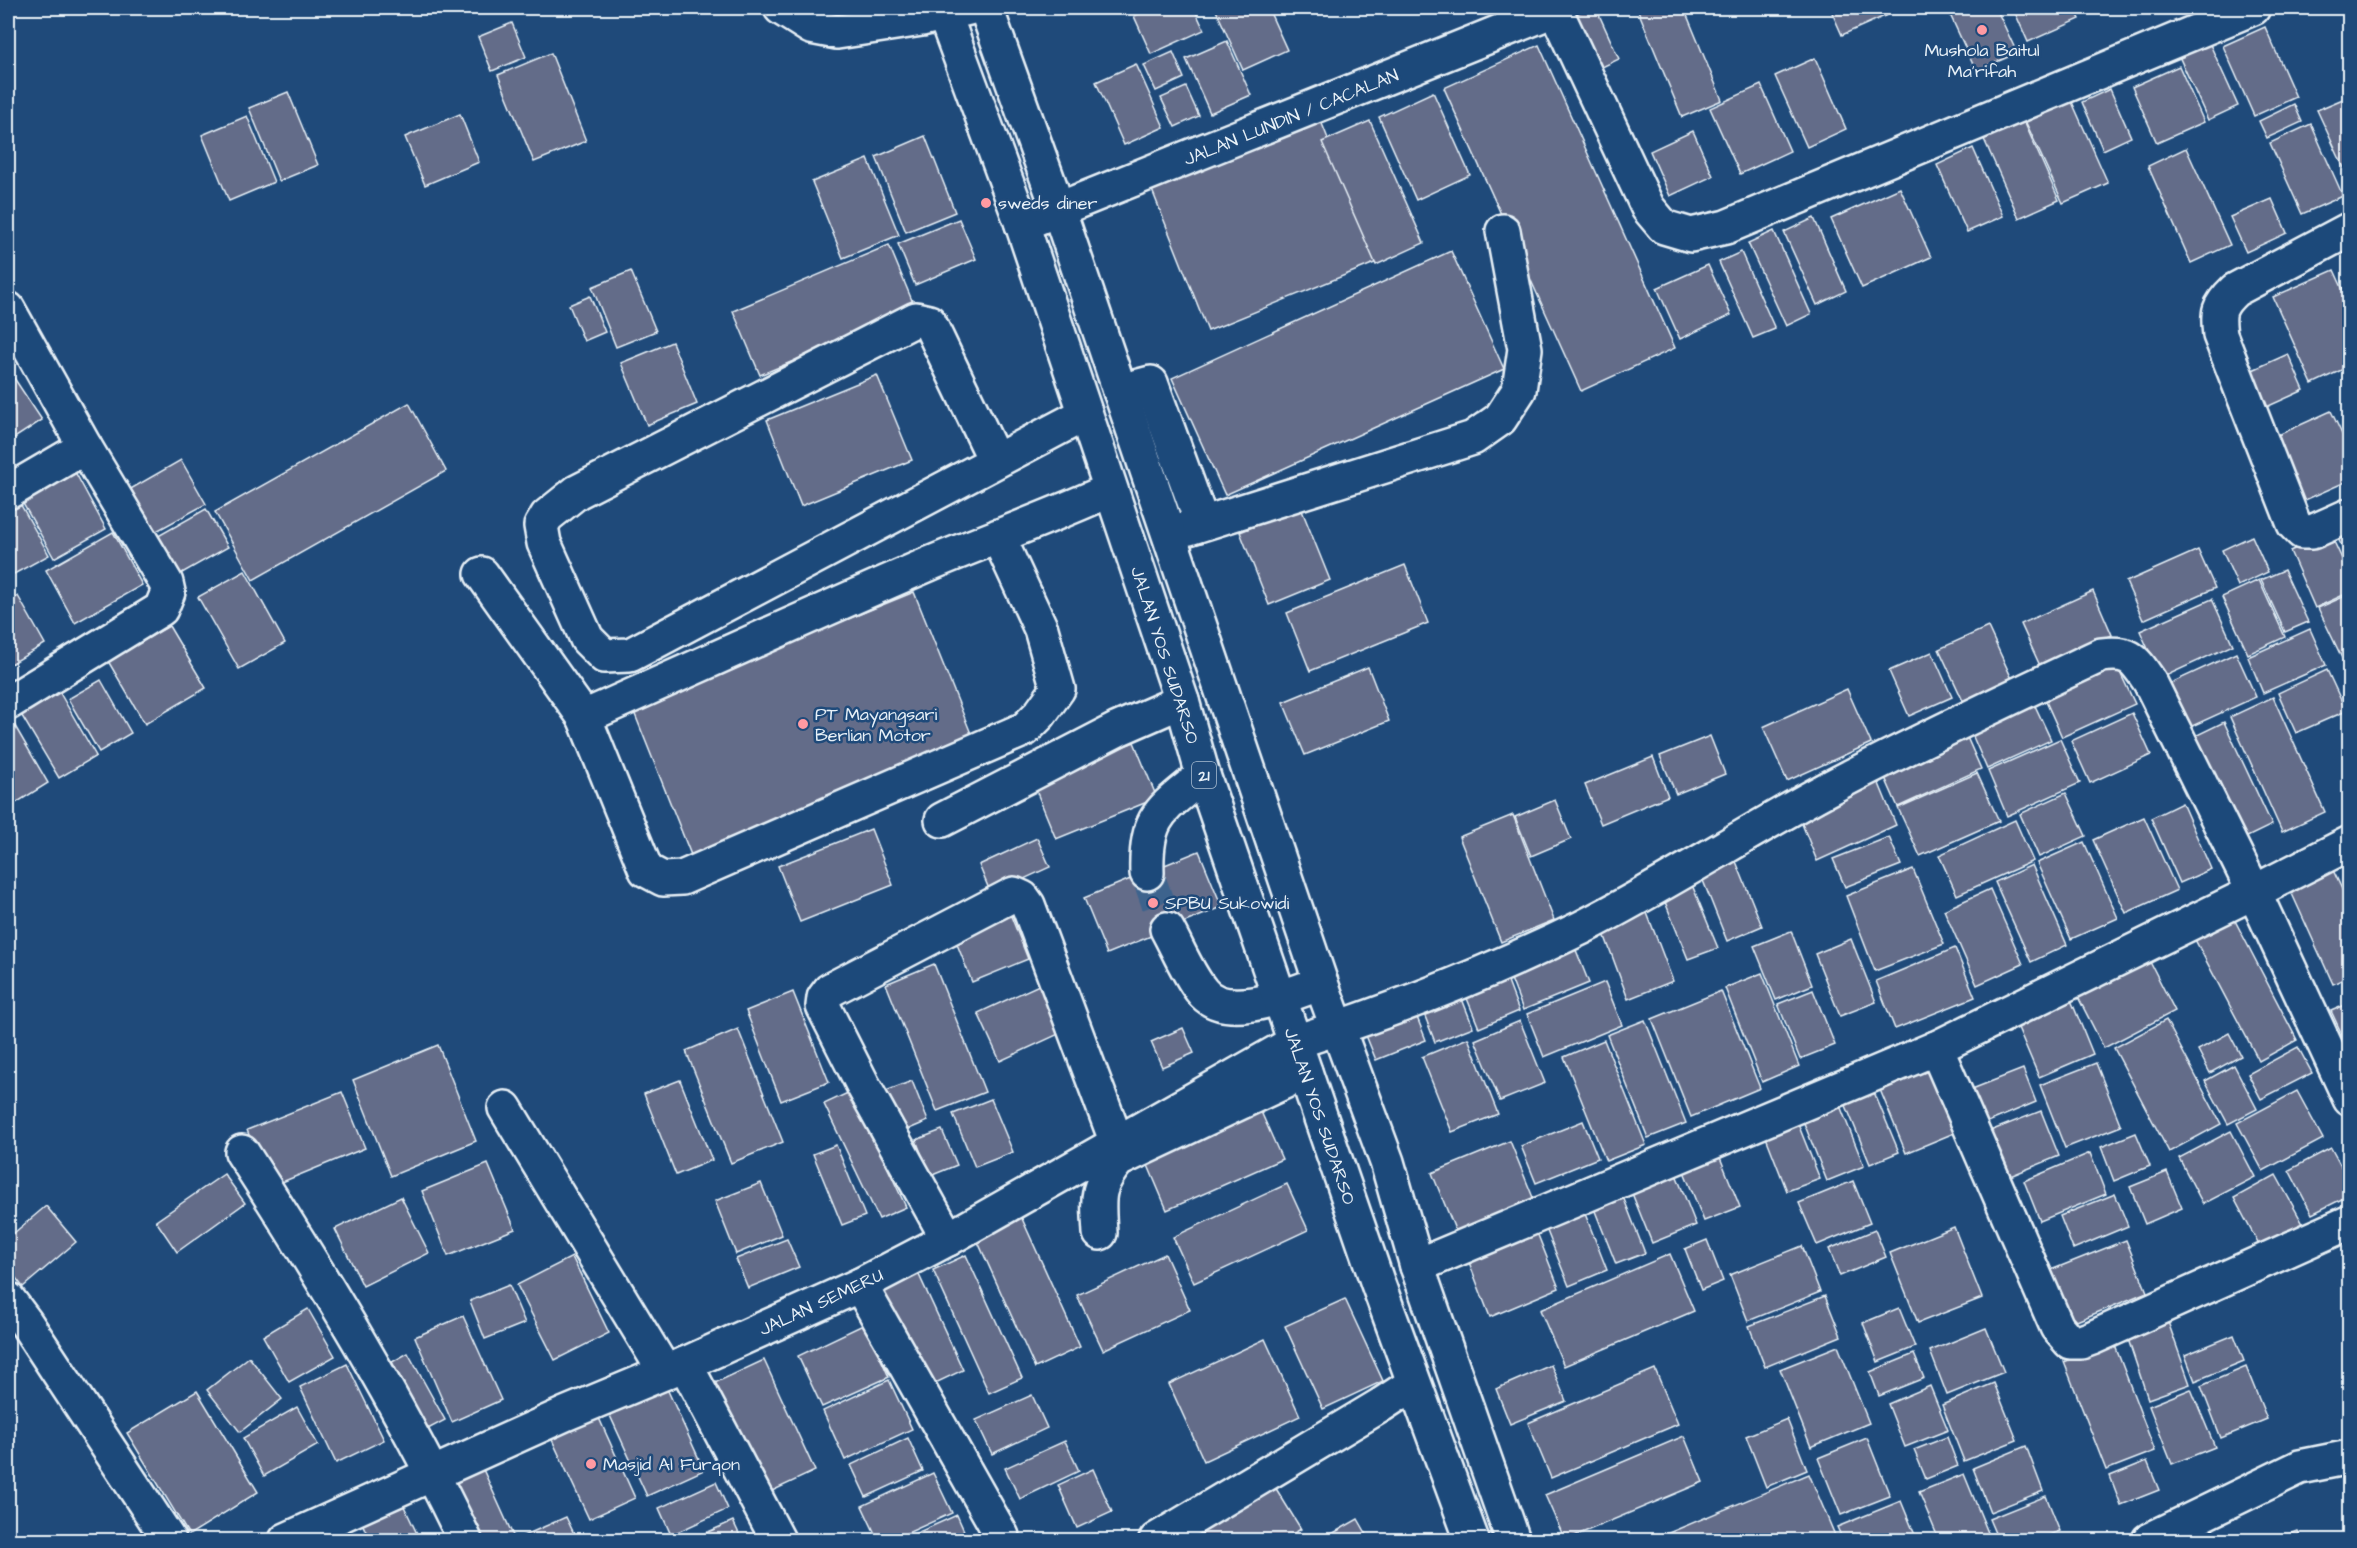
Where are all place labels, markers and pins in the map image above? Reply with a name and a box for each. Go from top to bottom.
marker: Mushola Baitul Ma'rifah [1975,23,1989,37]
place label: Mushola Baitul Ma'rifah [1924,38,2040,84]
place label: sweds diner [998,191,1097,216]
marker: sweds diner [979,196,993,210]
place label: PT Mayangsari Berlian Motor [815,702,937,748]
marker: PT Mayangsari Berlian Motor [796,717,810,731]
place label: SPBU Sukowidi [1165,891,1290,916]
marker: SPBU Sukowidi [1146,896,1160,910]
place label: Masjid Al Furqon [603,1452,740,1477]
marker: Masjid Al Furqon [584,1457,598,1471]

